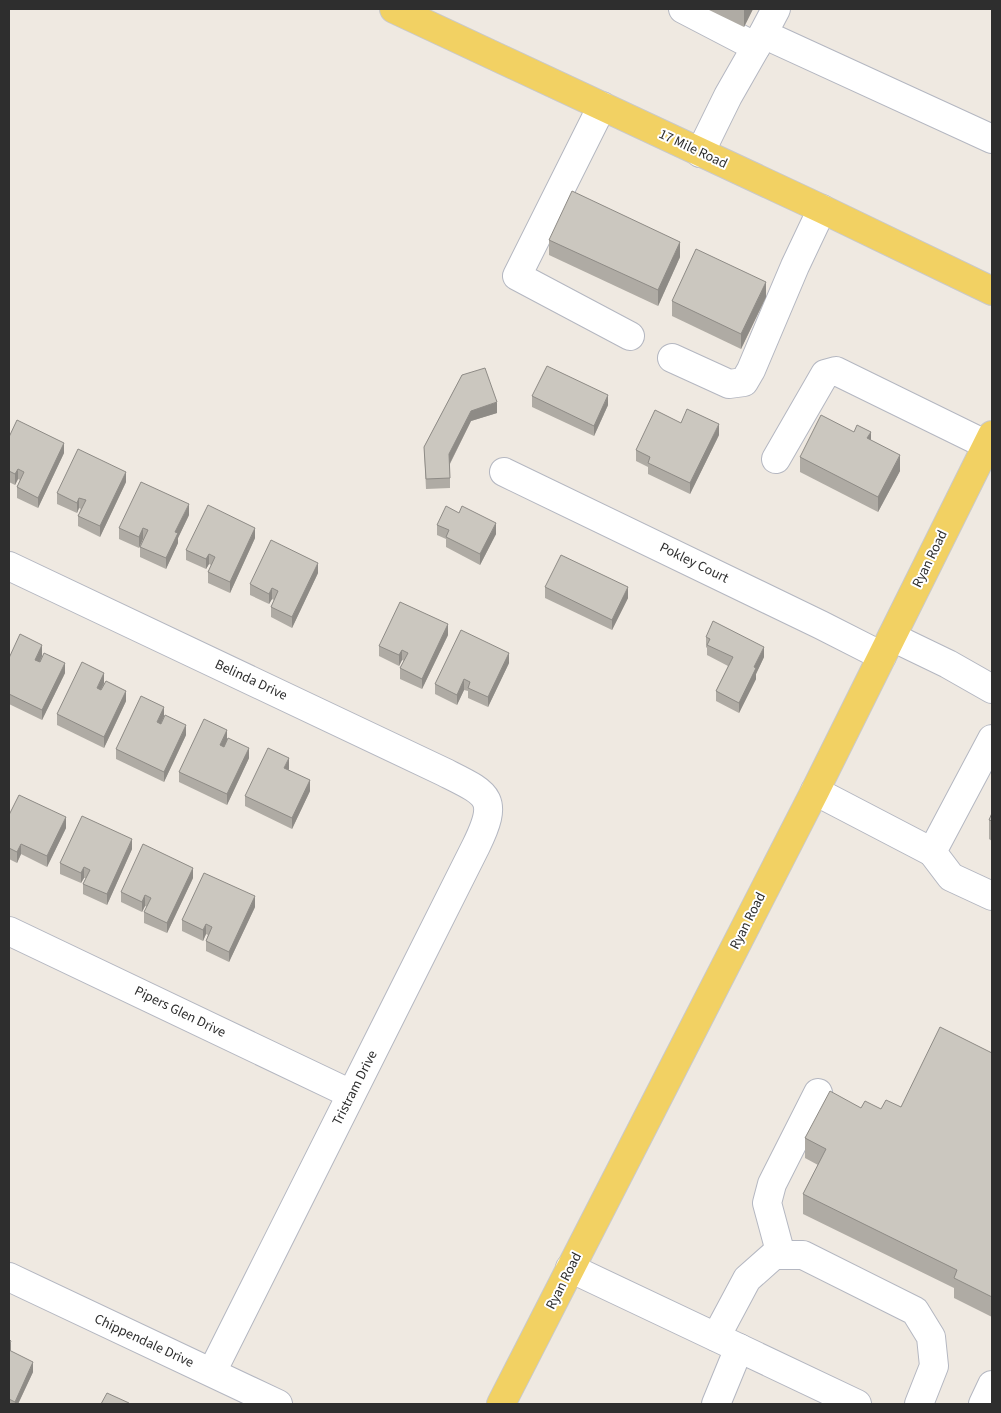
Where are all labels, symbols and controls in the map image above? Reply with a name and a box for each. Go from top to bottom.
street label: 17 Mile Road [655,124,731,174]
street label: Ryan Road [907,527,953,591]
street label: Pokley Court [656,538,732,589]
street label: Belinda Drive [212,654,291,706]
street label: Ryan Road [725,889,771,953]
street label: Pipers Glen Drive [131,981,229,1043]
street label: Tristram Drive [328,1047,383,1129]
street label: Ryan Road [541,1249,587,1313]
street label: Chippendale Drive [91,1309,197,1373]

